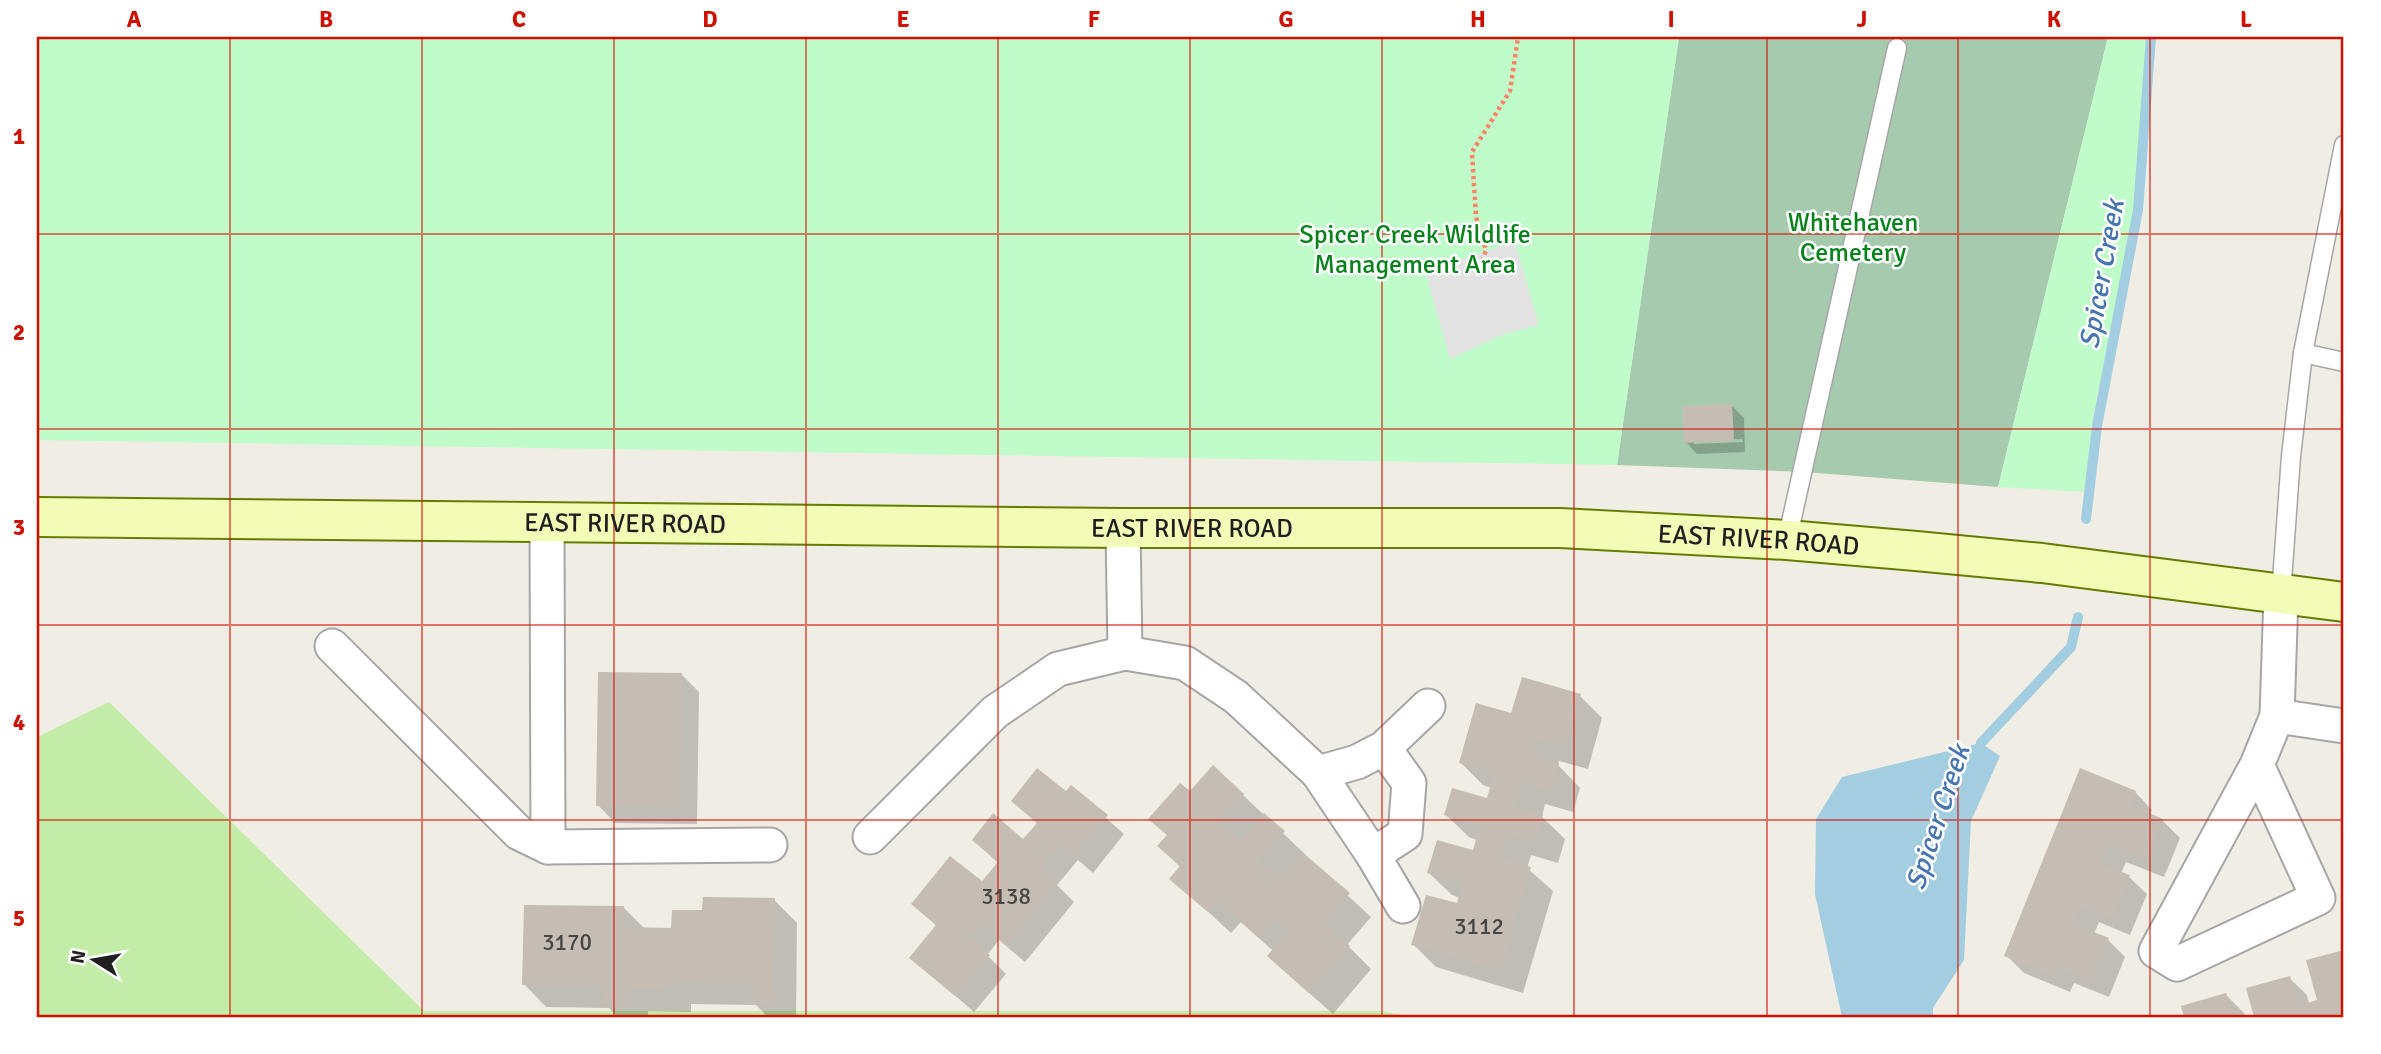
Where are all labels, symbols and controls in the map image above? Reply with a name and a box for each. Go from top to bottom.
text: A [127,5,142,34]
text: B [319,5,333,34]
text: C [512,5,526,34]
text: D [702,5,718,34]
text: E [896,5,910,34]
text: F [1088,5,1100,34]
text: G [1278,5,1294,34]
text: H [1470,5,1486,34]
text: I [1667,5,1675,34]
text: J [1857,5,1867,34]
text: K [2047,5,2062,34]
text: L [2240,5,2252,34]
text: 1 [13,122,25,151]
water label: Spicer Creek [2072,194,2132,351]
park label: Whitehaven Cemetery [1788,207,1918,269]
park label: Spicer Creek Wildlife Management Area [1299,219,1531,281]
text: 2 [13,318,25,347]
street label: EAST RIVER ROAD [524,507,726,541]
text: 3 [13,513,25,542]
street label: EAST RIVER ROAD [1091,513,1293,545]
street label: EAST RIVER ROAD [1657,518,1861,563]
text: 4 [13,708,25,737]
water label: Spicer Creek [1899,738,1978,894]
house number: 3138 [981,882,1031,911]
text: 5 [13,904,25,933]
house number: 3112 [1454,912,1504,941]
north arrow [60,925,130,995]
house number: 3170 [542,928,592,957]
text: N [65,948,91,966]

